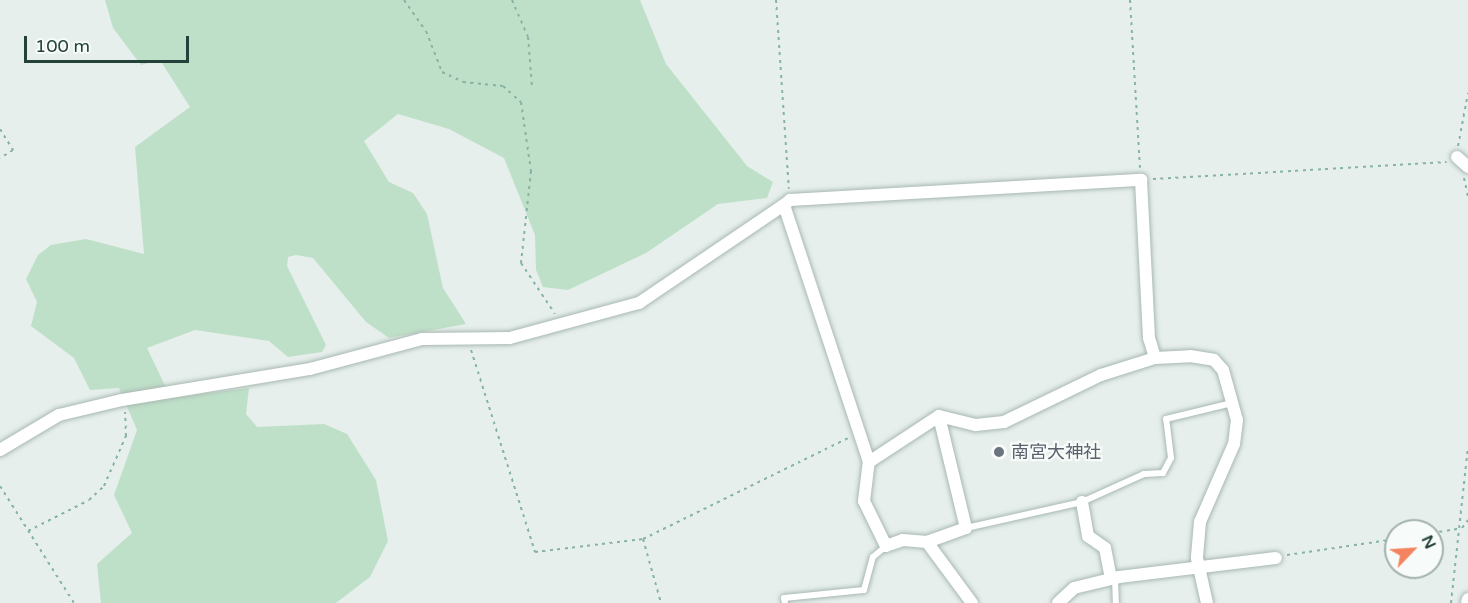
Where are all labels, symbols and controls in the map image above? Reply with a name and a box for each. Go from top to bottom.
scale bar [27,24,192,62]
text: 100 m [35,35,90,57]
place label: 南宮大神社 [1011,441,1101,463]
marker: 南宮大神社 [992,445,1006,459]
north arrow [1384,519,1444,579]
text: N [1417,532,1440,552]

